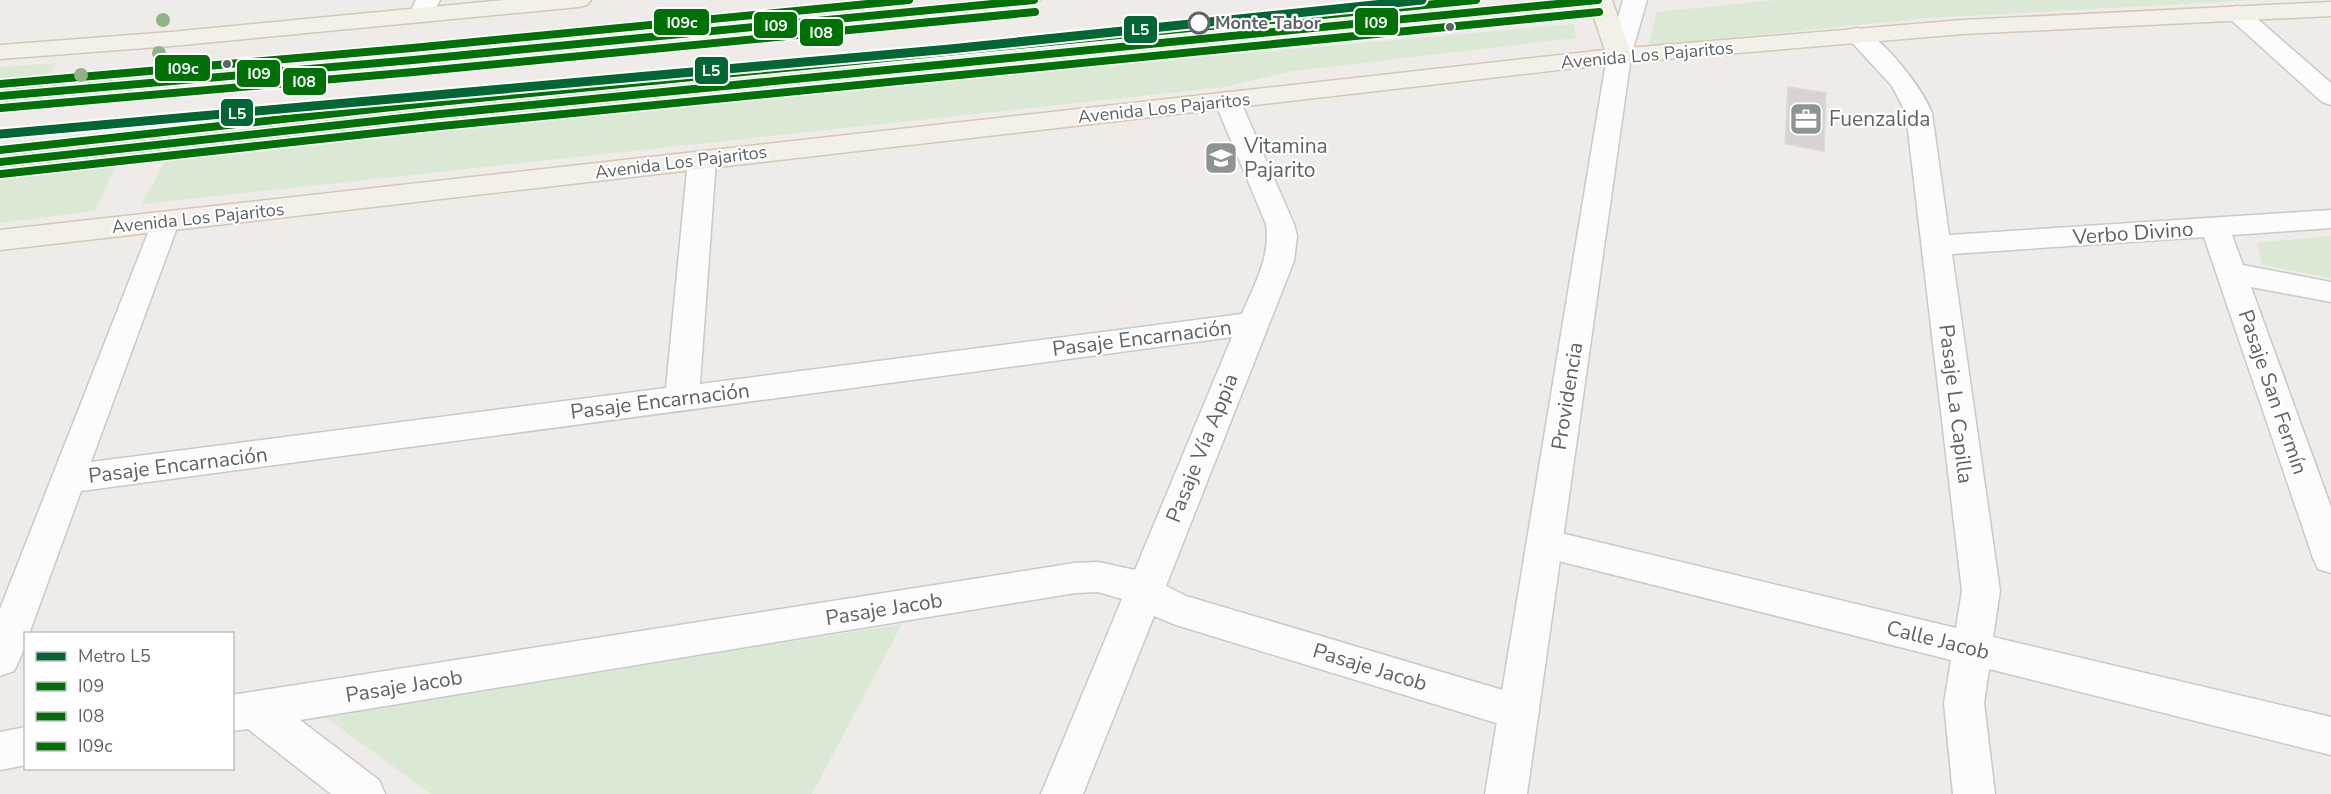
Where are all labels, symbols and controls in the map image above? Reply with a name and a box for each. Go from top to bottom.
line badge: I09 [1354,7,1399,36]
line badge: I09c [653,8,710,36]
line badge: I09 [753,11,798,39]
place label: Monte Tabor [1215,11,1321,35]
text: I09c [666,12,698,34]
marker: Monte Tabor [1188,12,1210,34]
text: I09 [1364,12,1388,34]
text: I09 [764,15,788,37]
line badge: L5 [1123,15,1158,44]
line badge: I08 [799,18,844,47]
text: L5 [1131,19,1149,41]
unlabelled marker [1444,21,1456,33]
text: I08 [809,22,833,44]
street label: Avenida Los Pajaritos [1560,35,1734,75]
line badge: I09c [154,54,211,82]
line badge: L5 [694,56,729,85]
text: I09c [167,58,199,80]
unlabelled marker [221,58,233,70]
line badge: I09 [236,59,281,88]
text: L5 [702,60,720,82]
text: I09 [247,63,271,85]
line badge: I08 [282,67,327,96]
text: I08 [292,71,316,93]
street label: Avenida Los Pajaritos [1077,87,1251,129]
line badge: L5 [220,98,254,127]
office icon: Fuenzalida [1788,101,1824,137]
text: L5 [228,103,246,125]
place label: Fuenzalida [1829,105,1930,133]
place label: Vitamina Pajarito [1243,132,1328,184]
street label: Avenida Los Pajaritos [594,140,768,184]
school or university icon: Vitamina Pajarito [1203,140,1239,176]
street label: Avenida Los Pajaritos [111,197,285,239]
street label: Verbo Divino [2071,215,2194,251]
street label: Pasaje San Fermín [2232,306,2314,478]
street label: Pasaje Encarnación [1051,313,1233,363]
street label: Pasaje La Capilla [1932,323,1980,485]
street label: Providencia [1545,340,1589,452]
street label: Pasaje Vía Appia [1159,369,1245,527]
street label: Pasaje Encarnación [569,376,751,426]
street label: Pasaje Encarnación [87,440,269,490]
street label: Pasaje Jacob [824,586,944,632]
street label: Calle Jacob [1884,614,1992,666]
legend [24,632,234,770]
street label: Pasaje Jacob [1309,636,1431,698]
text: Metro L5 [78,644,151,668]
street label: Pasaje Jacob [344,663,464,709]
text: I09 [78,674,104,698]
text: I08 [78,704,104,728]
text: I09c [78,734,113,758]

